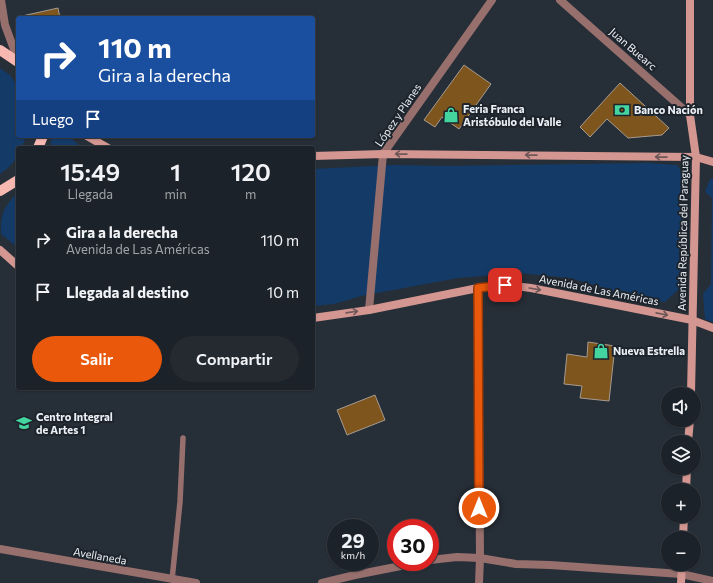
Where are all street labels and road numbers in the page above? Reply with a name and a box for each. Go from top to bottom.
street label: Juan Buearc [607,25,659,73]
street label: López y Planes [372,81,423,149]
street label: Avenida República del Paraguay [675,155,690,311]
street label: Avenida de Las Américas [538,272,660,307]
street label: Avellaneda [72,544,128,567]

